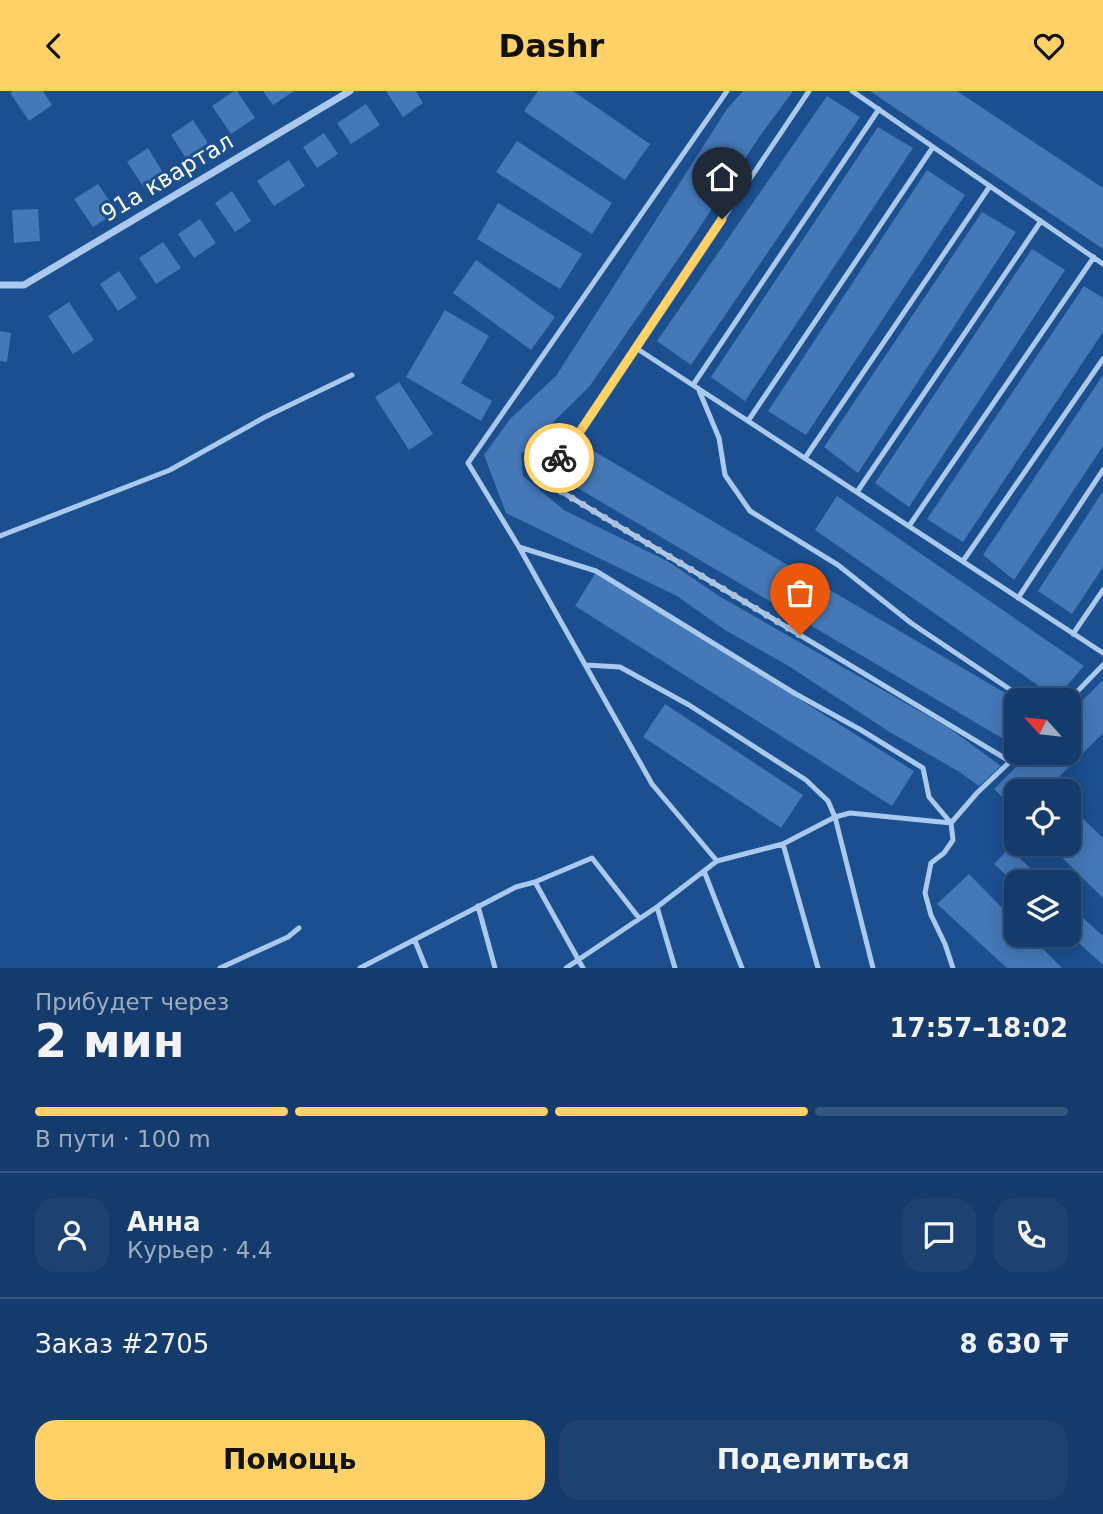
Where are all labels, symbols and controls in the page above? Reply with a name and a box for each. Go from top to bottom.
icon: back [35,27,73,65]
text: Dashr [499,27,604,65]
icon: heart [1030,27,1068,65]
street label: 91а квартал [96,127,238,227]
pin [692,147,752,219]
icon: home [703,158,741,196]
courier [524,423,594,493]
icon: bike [540,439,578,477]
pin [770,563,830,635]
icon: bag [781,574,819,612]
north arrow [1004,688,1082,765]
map controls [1004,688,1081,947]
button: locate [1004,779,1081,856]
button: layers [1004,870,1081,947]
text: Прибудет через [35,989,229,1015]
text: 17:57–18:02 [889,1013,1068,1043]
text: 2 мин [35,1014,185,1068]
text: В пути · 100 m [35,1126,211,1152]
button: person [35,1198,109,1272]
button: chat [902,1198,976,1272]
button: phone [994,1198,1068,1272]
text: Анна [127,1207,201,1237]
text: Курьер · 4.4 [127,1237,272,1263]
text: Заказ #2705 [35,1329,209,1359]
text: 8 630 ₸ [959,1329,1068,1359]
button: Помощь [35,1420,545,1500]
button: Поделиться [559,1420,1068,1500]

